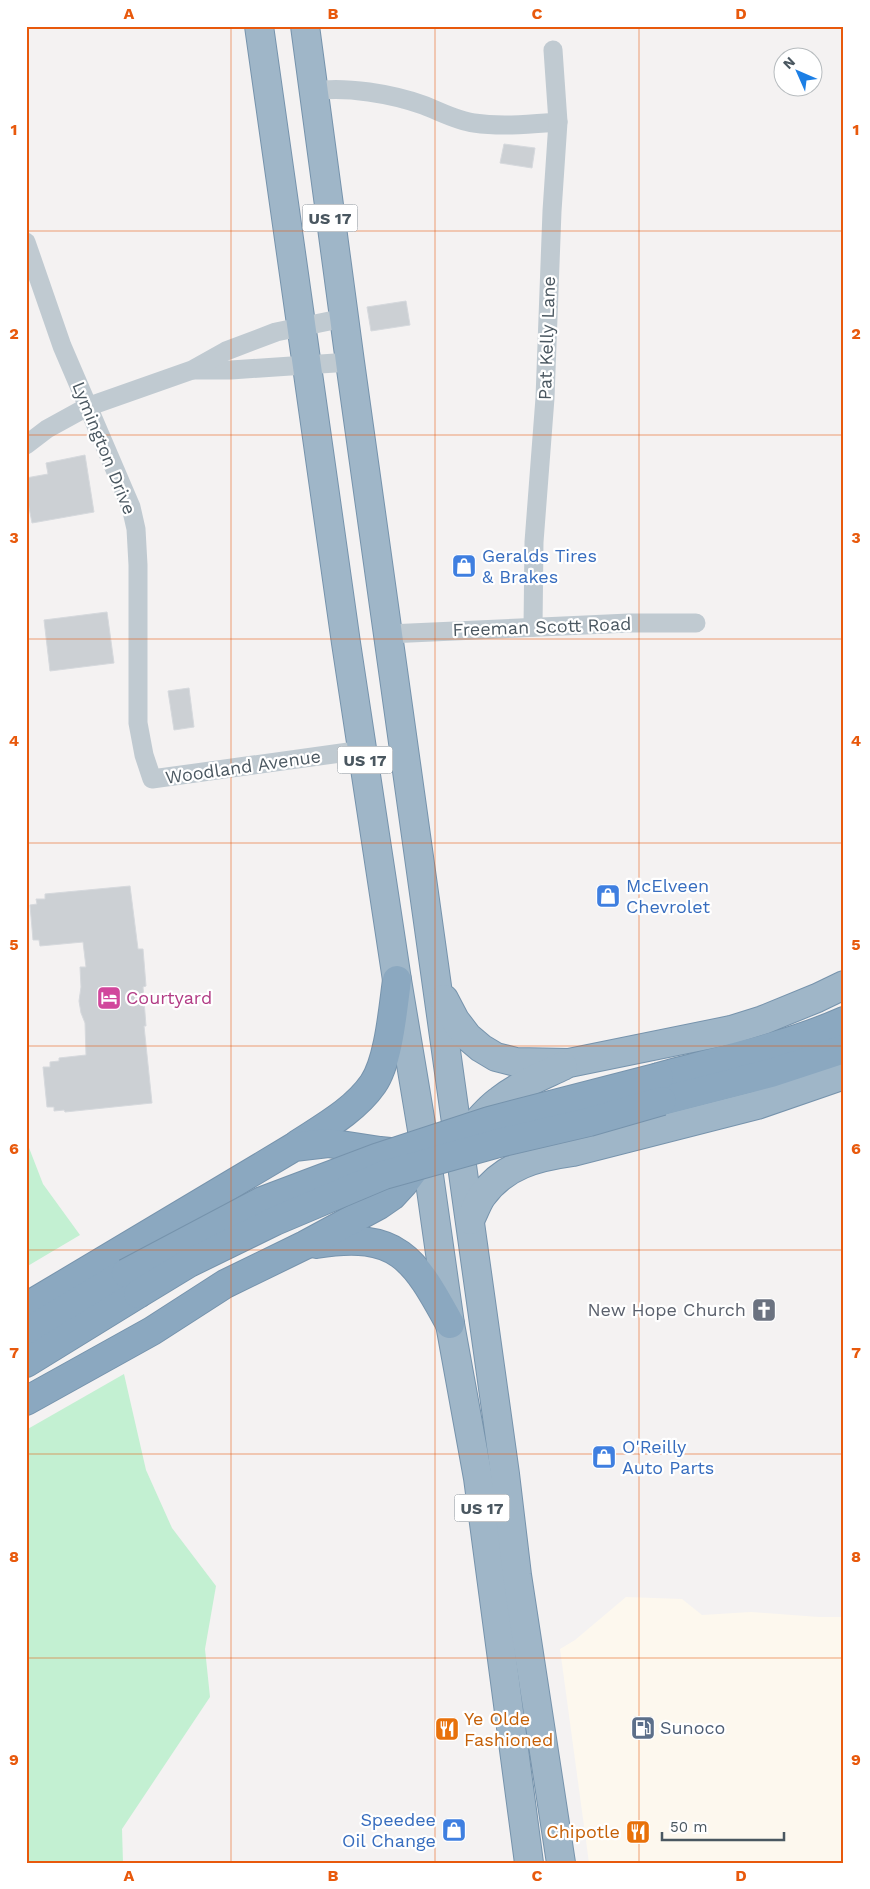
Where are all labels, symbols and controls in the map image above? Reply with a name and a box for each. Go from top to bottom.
text: A [124,4,135,23]
text: B [328,4,339,23]
text: C [532,4,543,23]
text: D [735,4,747,23]
north arrow [772,48,822,98]
text: N [779,53,798,72]
text: 1 [11,120,17,139]
text: 1 [853,120,859,139]
road number: US 17 [302,204,358,232]
street label: Pat Kelly Lane [534,276,559,400]
text: 2 [9,324,19,343]
text: 2 [851,324,861,343]
street label: Lymington Drive [68,378,141,517]
text: 3 [9,528,19,547]
text: 3 [851,528,861,547]
place label: Geralds Tires & Brakes [482,545,597,587]
shop icon: Geralds Tires & Brakes [451,553,477,579]
street label: Freeman Scott Road [452,613,632,640]
text: 4 [9,731,19,750]
text: 4 [851,731,861,750]
street label: Woodland Avenue [164,745,322,788]
road number: US 17 [338,746,392,774]
place label: McElveen Chevrolet [626,875,710,917]
shop icon: McElveen Chevrolet [595,883,621,909]
text: 5 [9,935,19,954]
text: 5 [851,935,861,954]
hotel icon: Courtyard [96,985,122,1011]
place label: Courtyard [126,987,212,1008]
text: 6 [9,1139,19,1158]
text: 6 [851,1139,861,1158]
church icon: New Hope Church [751,1297,777,1323]
place label: New Hope Church [587,1299,746,1320]
text: 7 [9,1343,19,1362]
text: 7 [851,1343,861,1362]
place label: O'Reilly Auto Parts [622,1436,714,1478]
shop icon: O'Reilly Auto Parts [591,1444,617,1470]
road number: US 17 [454,1495,510,1522]
text: 8 [9,1547,19,1566]
text: 8 [851,1547,861,1566]
place label: Ye Olde Fashioned [464,1708,553,1750]
fuel station icon: Sunoco [630,1715,656,1741]
restaurant icon: Ye Olde Fashioned [434,1716,460,1742]
place label: Sunoco [660,1717,725,1738]
text: 9 [9,1750,19,1769]
text: 9 [851,1750,861,1769]
place label: Speedee Oil Change [342,1809,436,1851]
scale bar [662,1809,785,1841]
shop icon: Speedee Oil Change [441,1817,467,1843]
text: 50 m [670,1818,707,1836]
restaurant icon: Chipotle [625,1819,651,1845]
place label: Chipotle [546,1821,620,1842]
text: A [124,1866,135,1885]
text: B [328,1866,339,1885]
text: C [532,1866,543,1885]
text: D [735,1866,747,1885]

